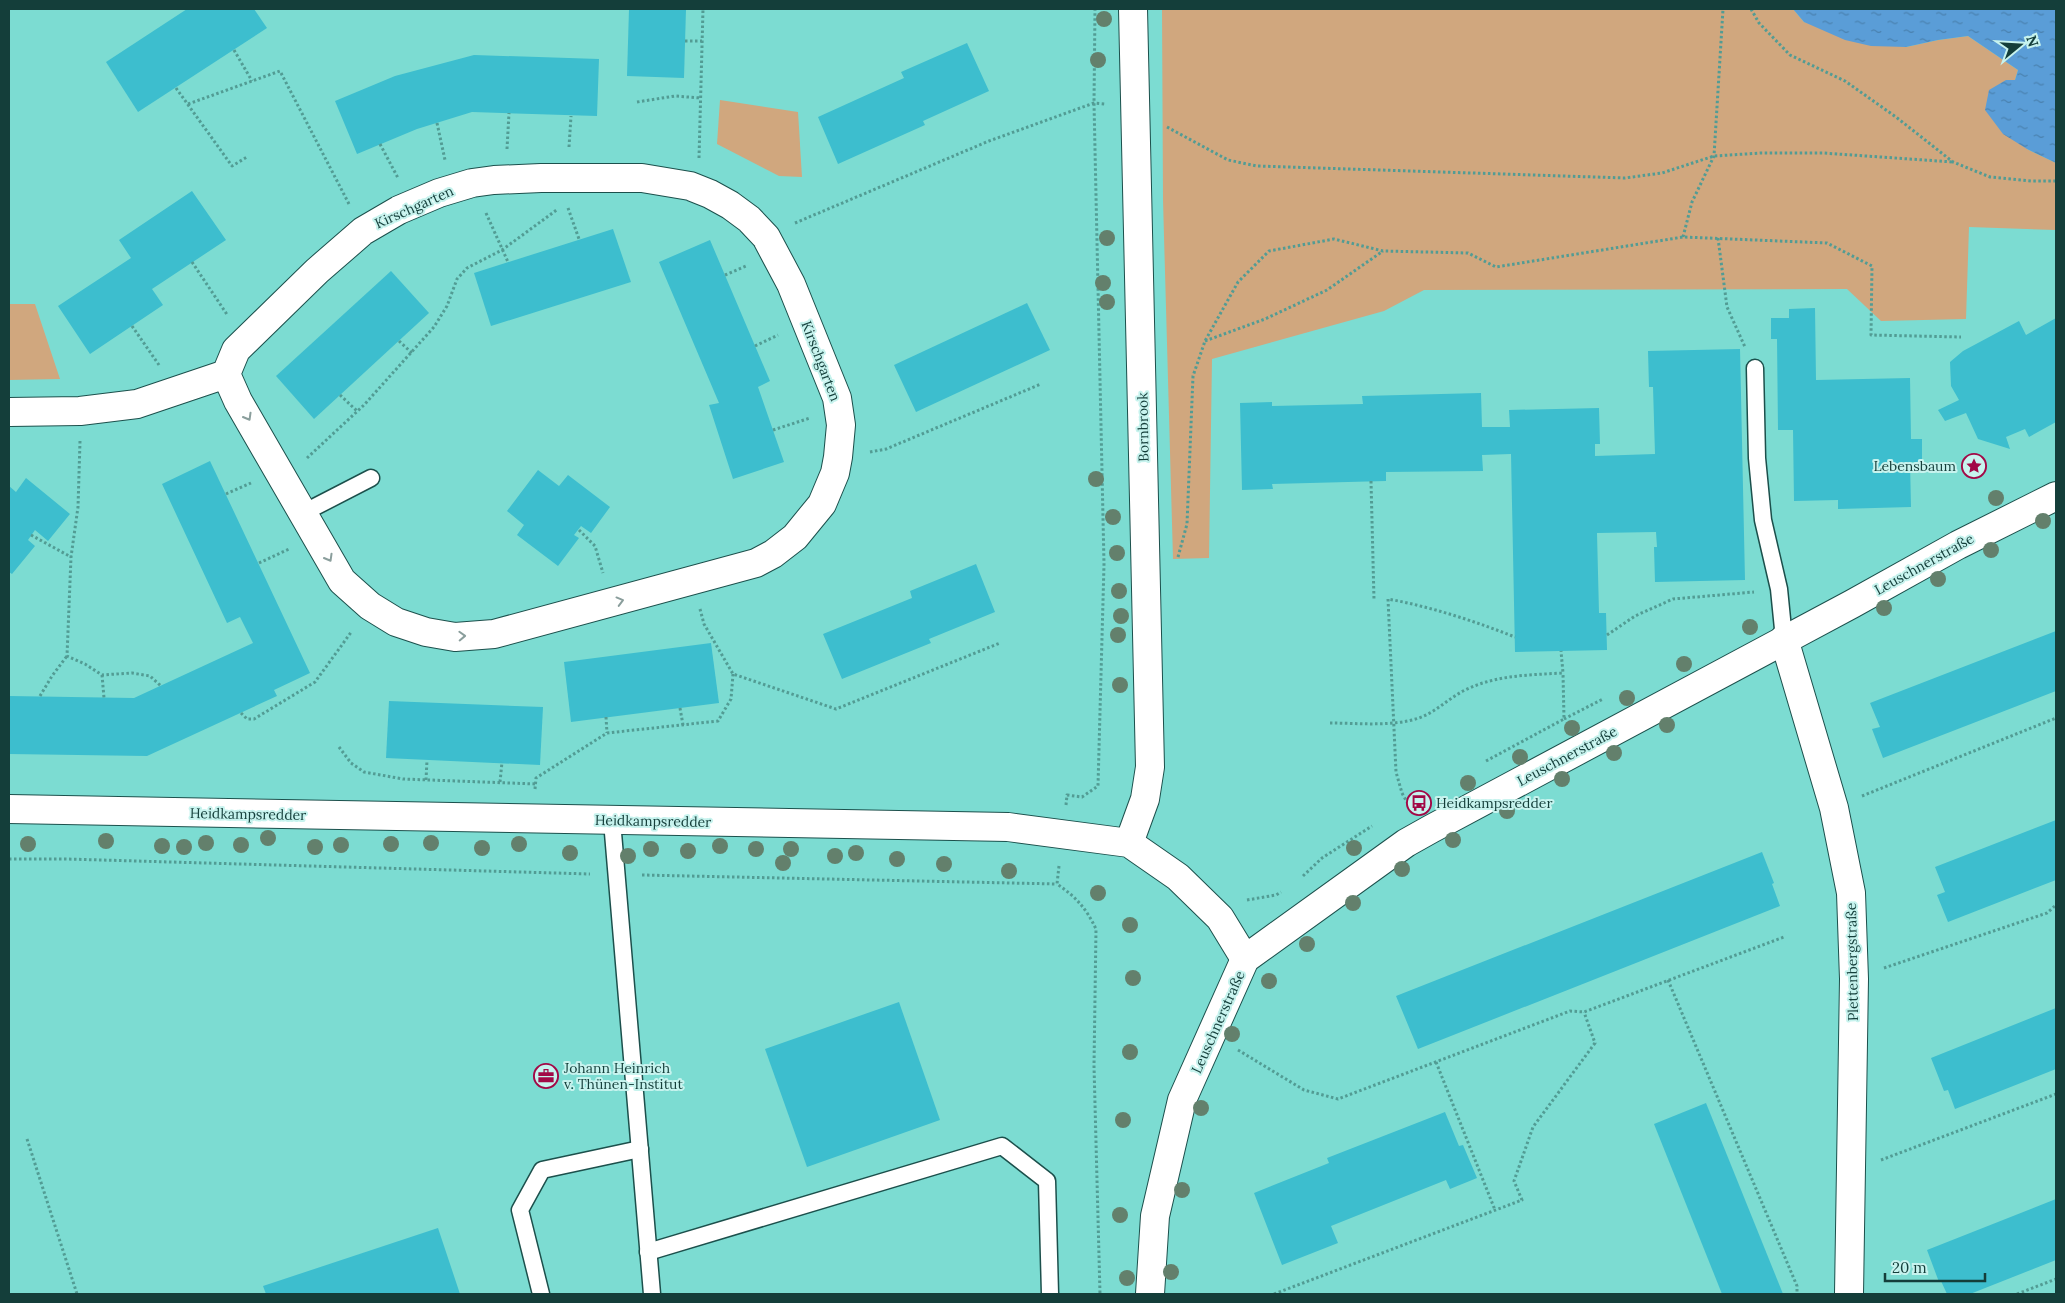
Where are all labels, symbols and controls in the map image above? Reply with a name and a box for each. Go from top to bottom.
north arrow [1995,20,2045,70]
text: N [2022,33,2043,49]
street label: Kirschgarten [372,181,457,232]
street label: Kirschgarten [797,318,845,404]
street label: Bornbrook [1133,392,1153,462]
one-way arrow [241,412,251,421]
place icon: Lebensbaum [1961,453,1987,479]
place label: Lebensbaum [1873,457,1956,475]
street label: Leuschnerstraße [1871,529,1977,599]
one-way arrow [323,553,333,562]
one-way arrow [615,596,623,606]
one-way arrow [458,631,466,642]
street label: Leuschnerstraße [1514,722,1620,790]
bus stop icon: Heidkampsredder [1406,790,1432,816]
place label: Heidkampsredder [1436,794,1552,812]
street label: Heidkampsredder [190,804,306,824]
street label: Heidkampsredder [595,811,711,831]
street label: Plettenbergstraße [1842,902,1862,1021]
street label: Leuschnerstraße [1187,967,1249,1076]
place label: Johann Heinrich v. Thünen-Institut [563,1059,683,1093]
office icon: Johann Heinrich v. Thünen-Institut [533,1063,559,1089]
scale bar [1885,1250,1985,1282]
text: 20 m [1892,1258,1927,1277]

